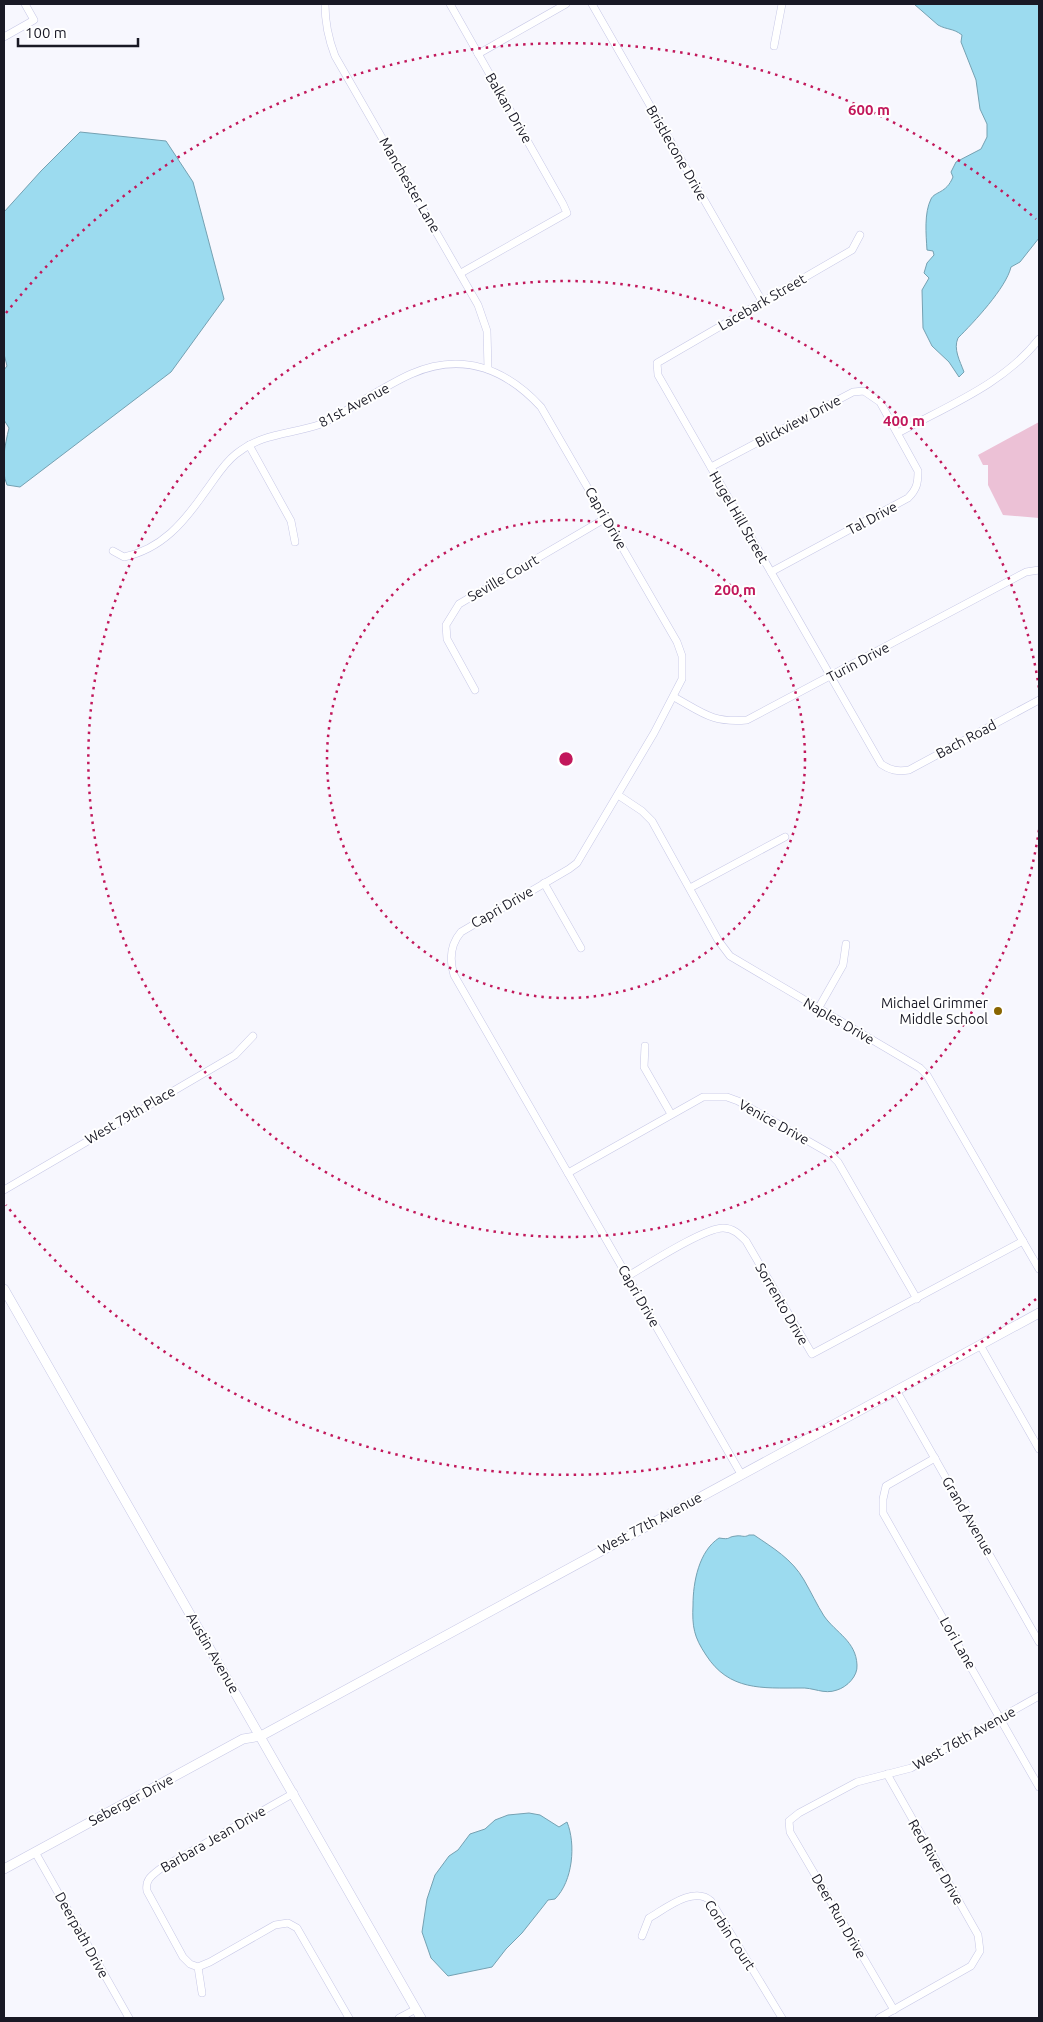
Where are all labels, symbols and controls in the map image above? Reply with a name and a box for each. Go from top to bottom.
scale bar [18,15,138,47]
text: 100 m [25,24,67,41]
street label: Balkan Drive [482,70,536,146]
text: 600 m [848,101,890,118]
street label: Bristlecone Drive [643,103,711,203]
street label: Manchester Lane [376,134,444,236]
street label: Lacebark Street [715,270,809,334]
street label: 81st Avenue [316,380,392,430]
street label: Blickview Drive [752,392,844,450]
text: 400 m [883,412,925,429]
street label: Hugel Hill Street [706,468,772,566]
street label: Capri Drive [582,484,630,552]
street label: Tal Drive [844,498,900,538]
street label: Seville Court [465,551,542,605]
text: 200 m [714,581,756,598]
street label: Turin Drive [824,639,892,685]
street label: Bach Road [933,716,999,762]
centre of rings [557,750,575,768]
street label: Capri Drive [468,883,536,931]
street label: Naples Drive [801,994,877,1048]
place label: Michael Grimmer Middle School [881,995,989,1027]
marker: Michael Grimmer Middle School [992,1005,1004,1017]
street label: West 79th Place [82,1083,178,1147]
street label: Venice Drive [736,1096,812,1148]
street label: Sorrento Drive [752,1260,812,1348]
street label: Capri Drive [615,1262,663,1330]
street label: Grand Avenue [939,1474,997,1558]
street label: West 77th Avenue [596,1489,704,1557]
street label: Austin Avenue [183,1610,243,1696]
street label: Lori Lane [937,1614,979,1672]
street label: West 76th Avenue [910,1703,1018,1773]
street label: Seberger Drive [86,1771,176,1829]
street label: Barbara Jean Drive [158,1802,268,1876]
street label: Red River Drive [905,1816,967,1908]
street label: Deer Run Drive [808,1871,870,1961]
street label: Deerpath Drive [52,1889,112,1981]
street label: Corbin Court [701,1897,759,1973]

